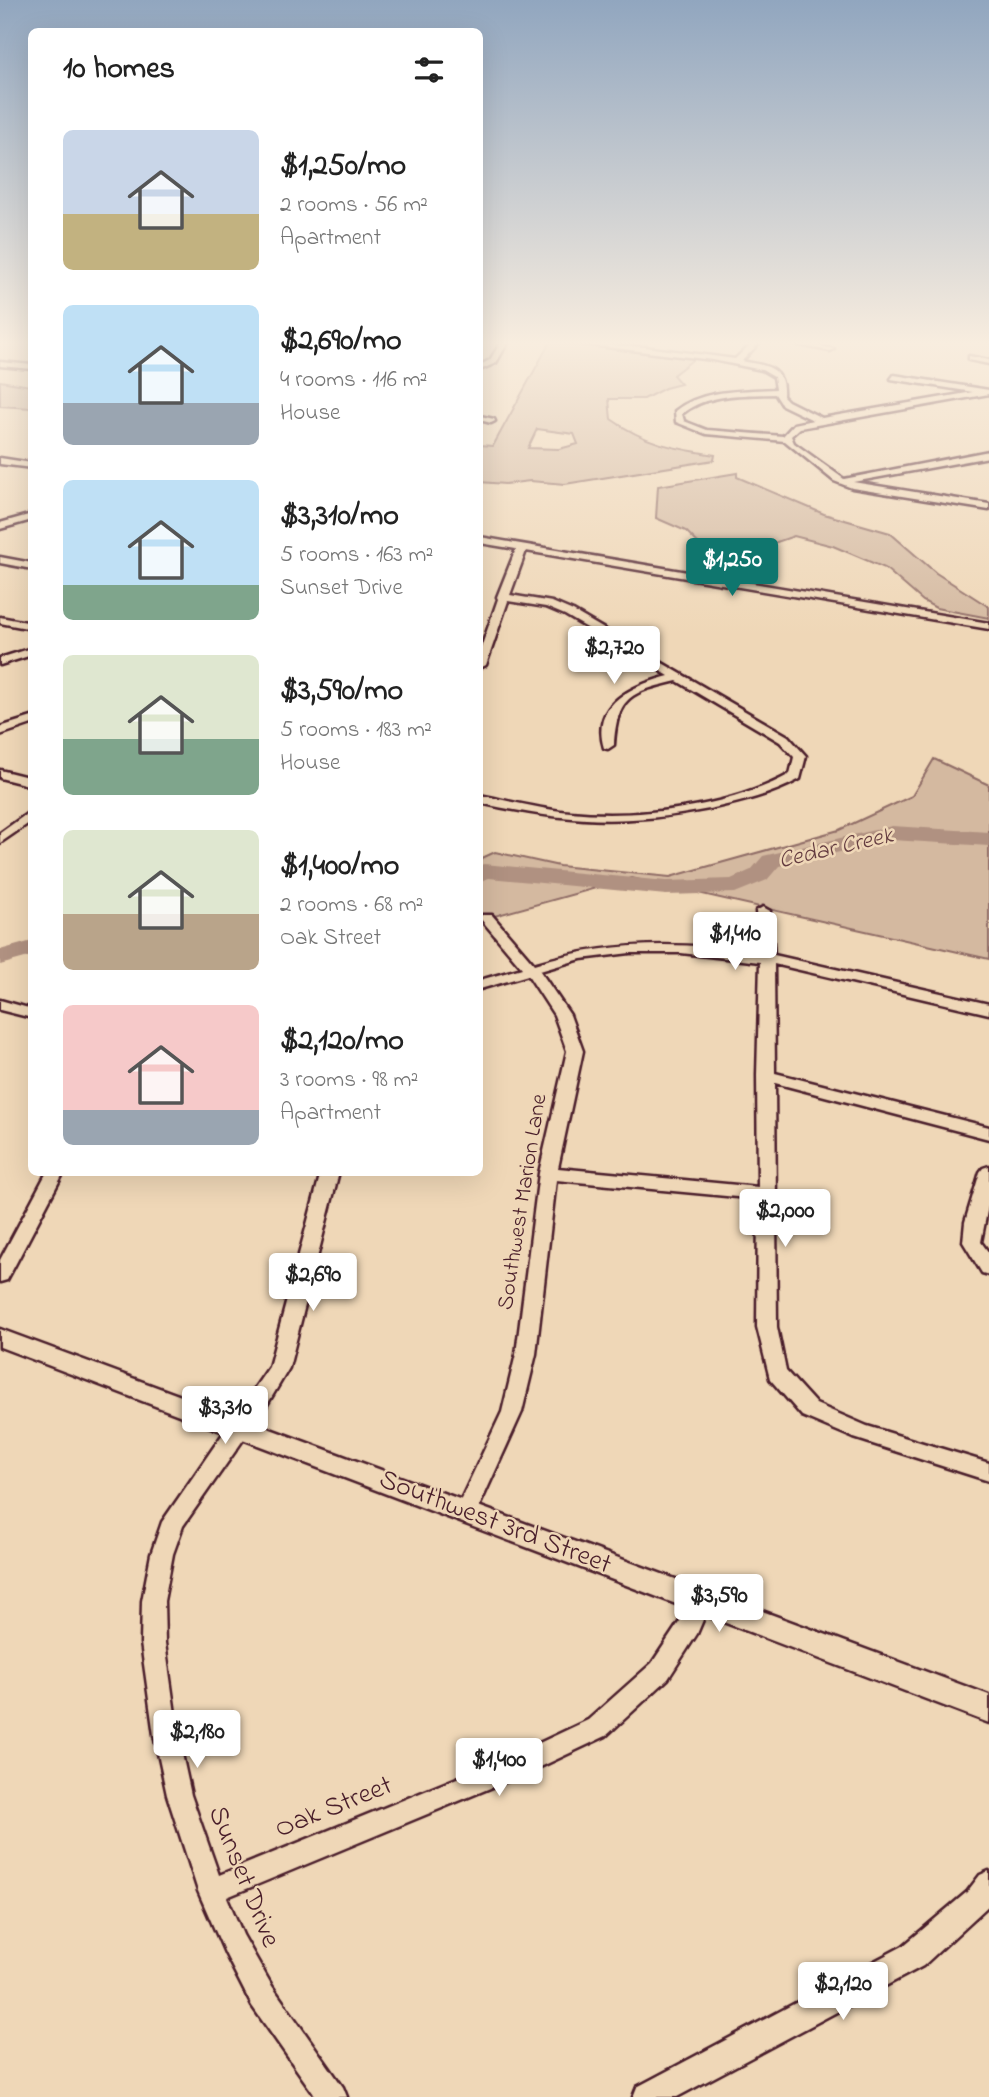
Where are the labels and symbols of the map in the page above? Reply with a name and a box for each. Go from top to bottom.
pin: $1,250 [675,538,789,598]
pin: $2,720 [557,626,671,686]
water label: Cedar Creek [775,819,898,879]
pin: $1,410 [678,912,792,972]
street label: Southwest Marion Lane [490,1091,556,1312]
pin: $2,000 [728,1190,842,1249]
pin: $2,690 [256,1254,370,1313]
pin: $3,310 [168,1386,282,1446]
street label: Southwest 3rd Street [373,1460,617,1586]
pin: $3,590 [662,1574,776,1634]
pin: $2,180 [140,1710,254,1770]
pin: $1,400 [442,1738,556,1798]
street label: Oak Street [269,1766,399,1850]
street label: Sunset Drive [196,1800,290,1954]
pin: $2,120 [786,1962,900,2022]

